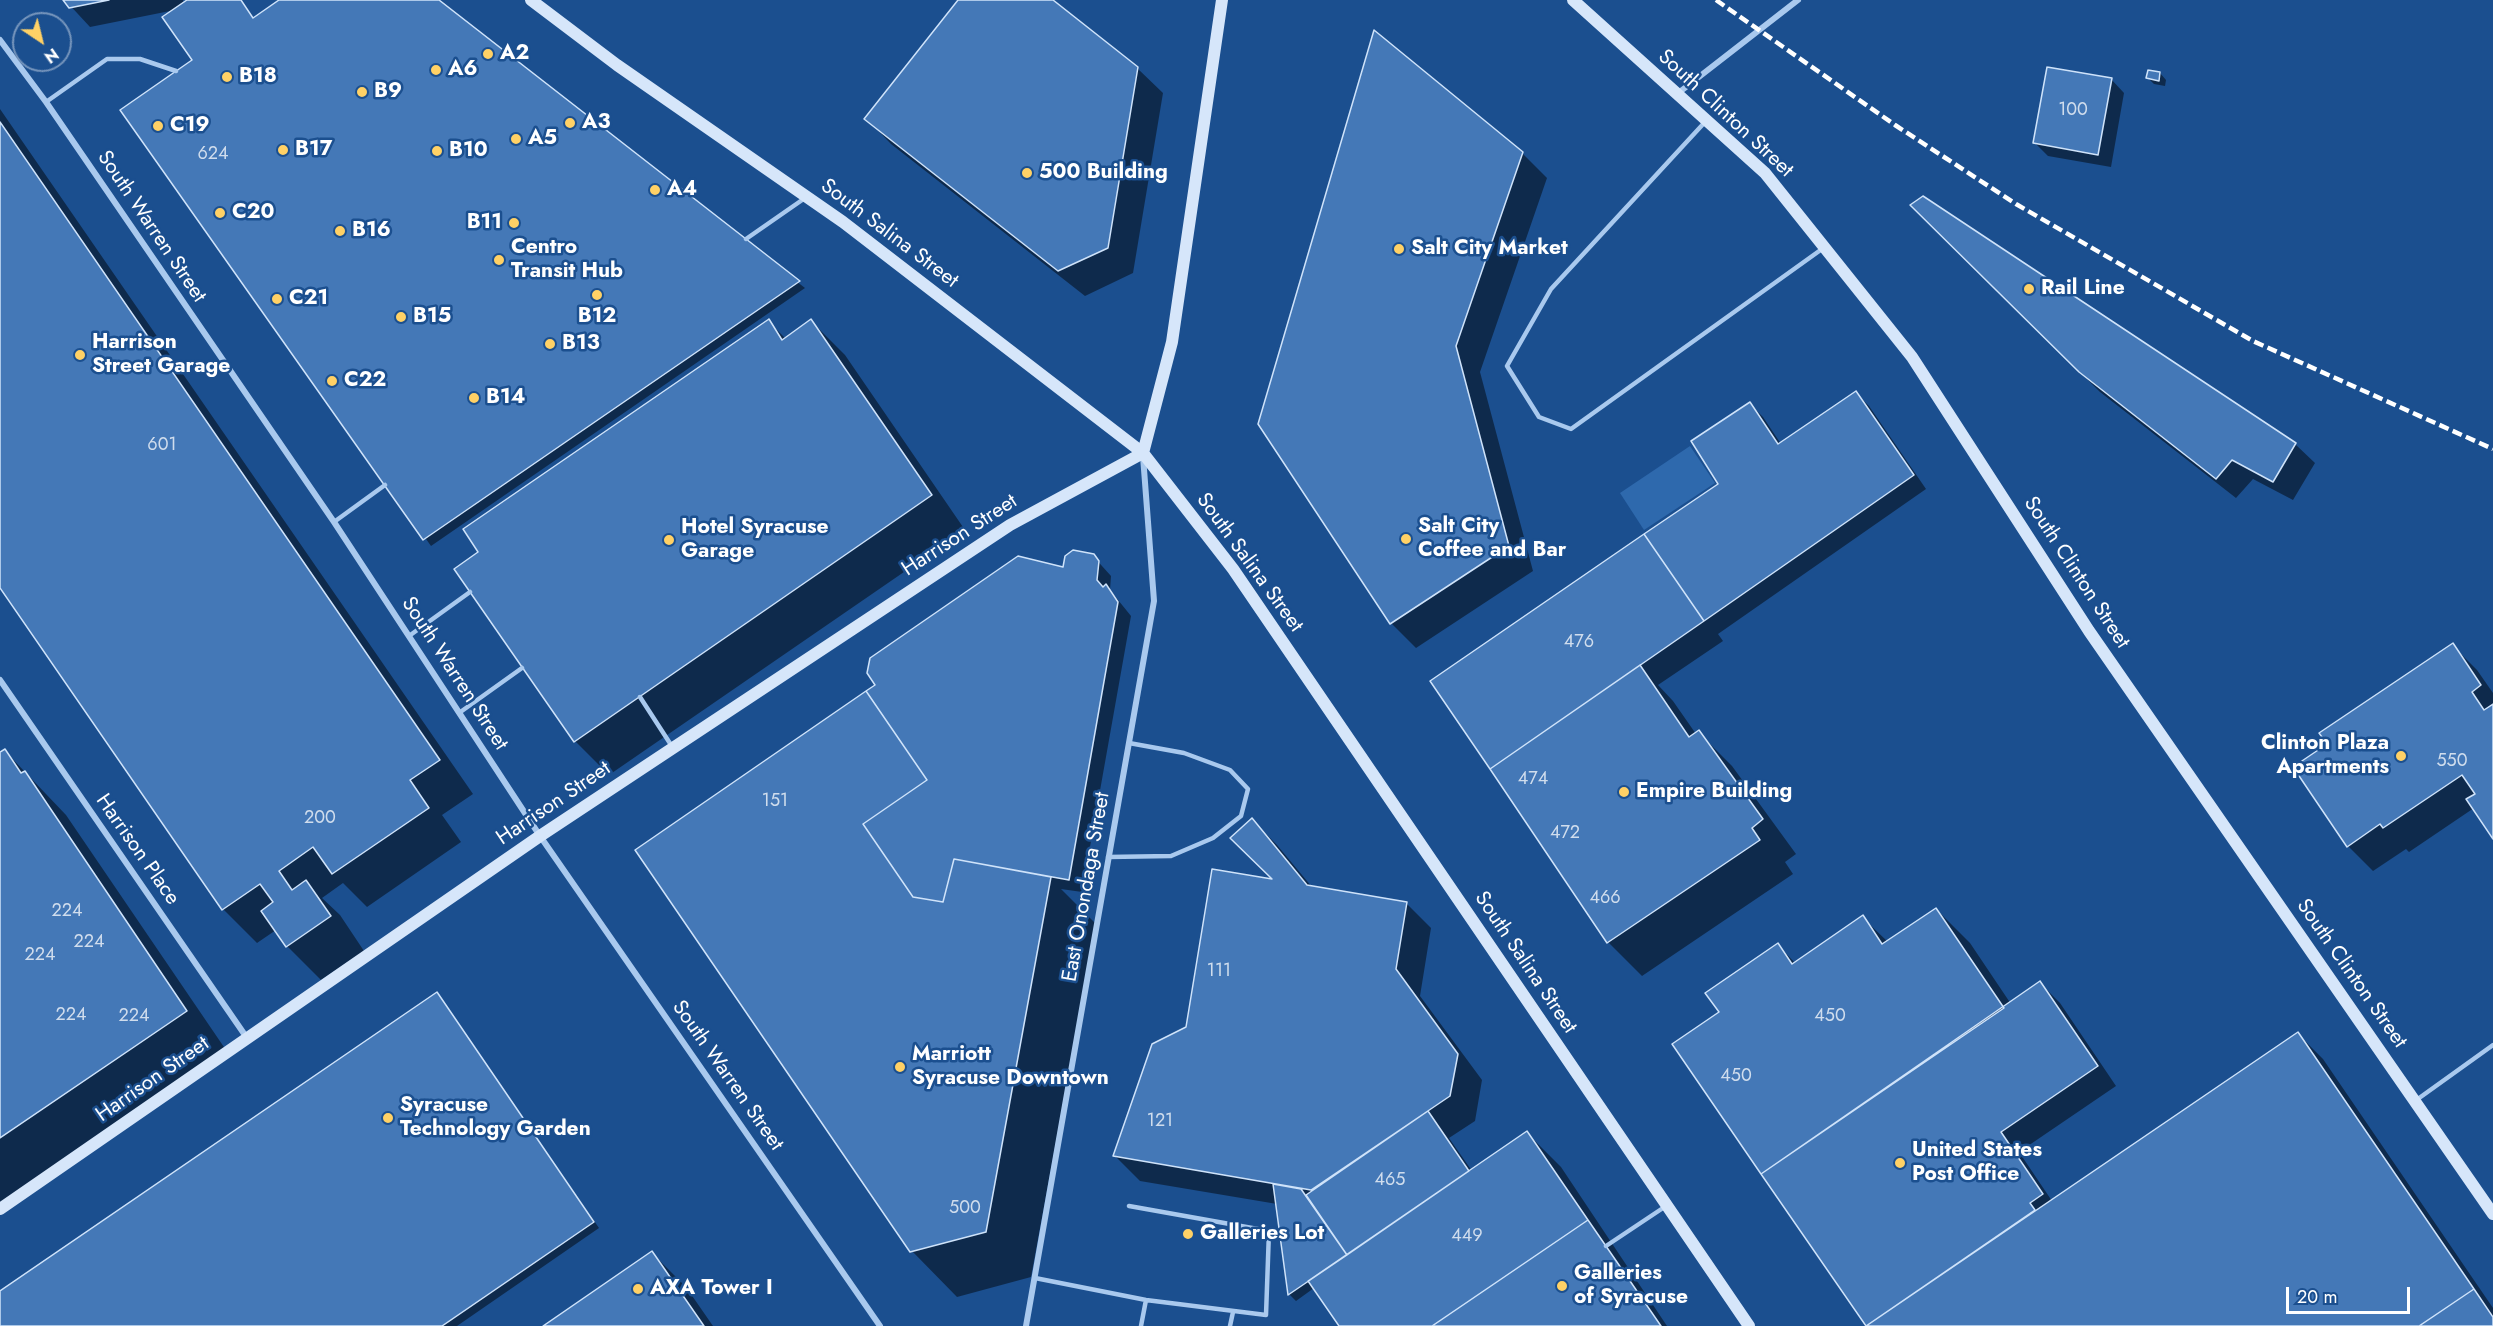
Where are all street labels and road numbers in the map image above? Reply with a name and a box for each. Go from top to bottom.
street label: South Clinton Street [1652,45,1798,183]
street label: South Warren Street [91,146,211,308]
street label: South Salina Street [815,174,963,294]
street label: Harrison Street [898,489,1022,583]
street label: South Salina Street [1190,489,1308,637]
street label: South Clinton Street [2018,492,2134,654]
street label: South Warren Street [395,593,513,755]
street label: Harrison Street [492,757,616,851]
street label: Harrison Place [90,790,184,910]
street label: East Onondaga Street [1058,790,1116,984]
street label: South Salina Street [1468,887,1582,1039]
street label: South Clinton Street [2290,895,2412,1053]
street label: South Warren Street [666,996,788,1156]
street label: Harrison Street [92,1032,214,1128]

